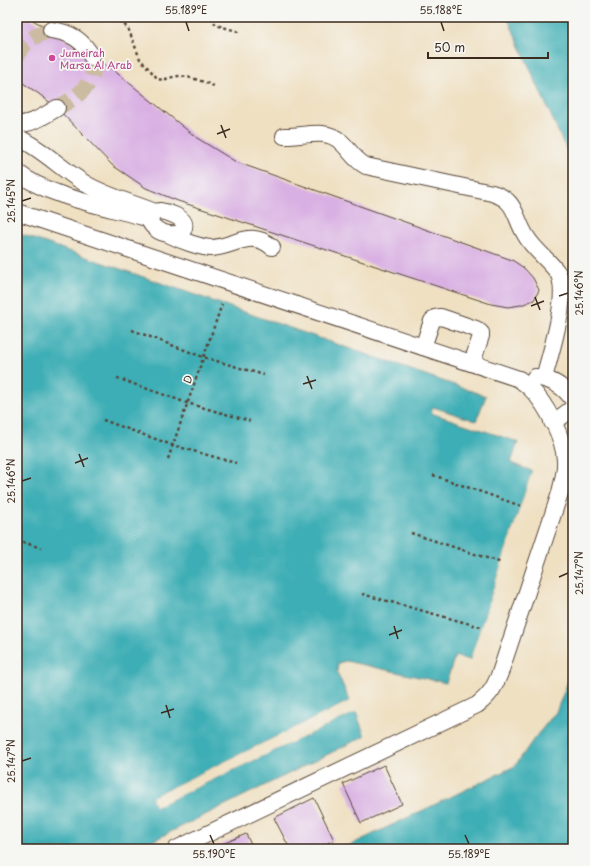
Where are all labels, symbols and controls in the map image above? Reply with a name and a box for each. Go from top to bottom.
text: 55.189°E [165,2,207,17]
text: 55.188°E [419,2,463,17]
scale bar [428,34,548,60]
text: 50 m [434,38,465,56]
place label: Jumeirah Marsa Al Arab [60,45,132,72]
marker: Jumeirah Marsa Al Arab [47,53,57,63]
text: 25.145°N [3,179,18,223]
text: 25.146°N [571,270,586,315]
street label: D [179,373,195,385]
text: 25.146°N [3,458,18,503]
text: 25.147°N [571,551,586,595]
text: 25.147°N [3,739,18,783]
text: 55.190°E [192,846,236,861]
text: 55.189°E [448,846,490,861]

